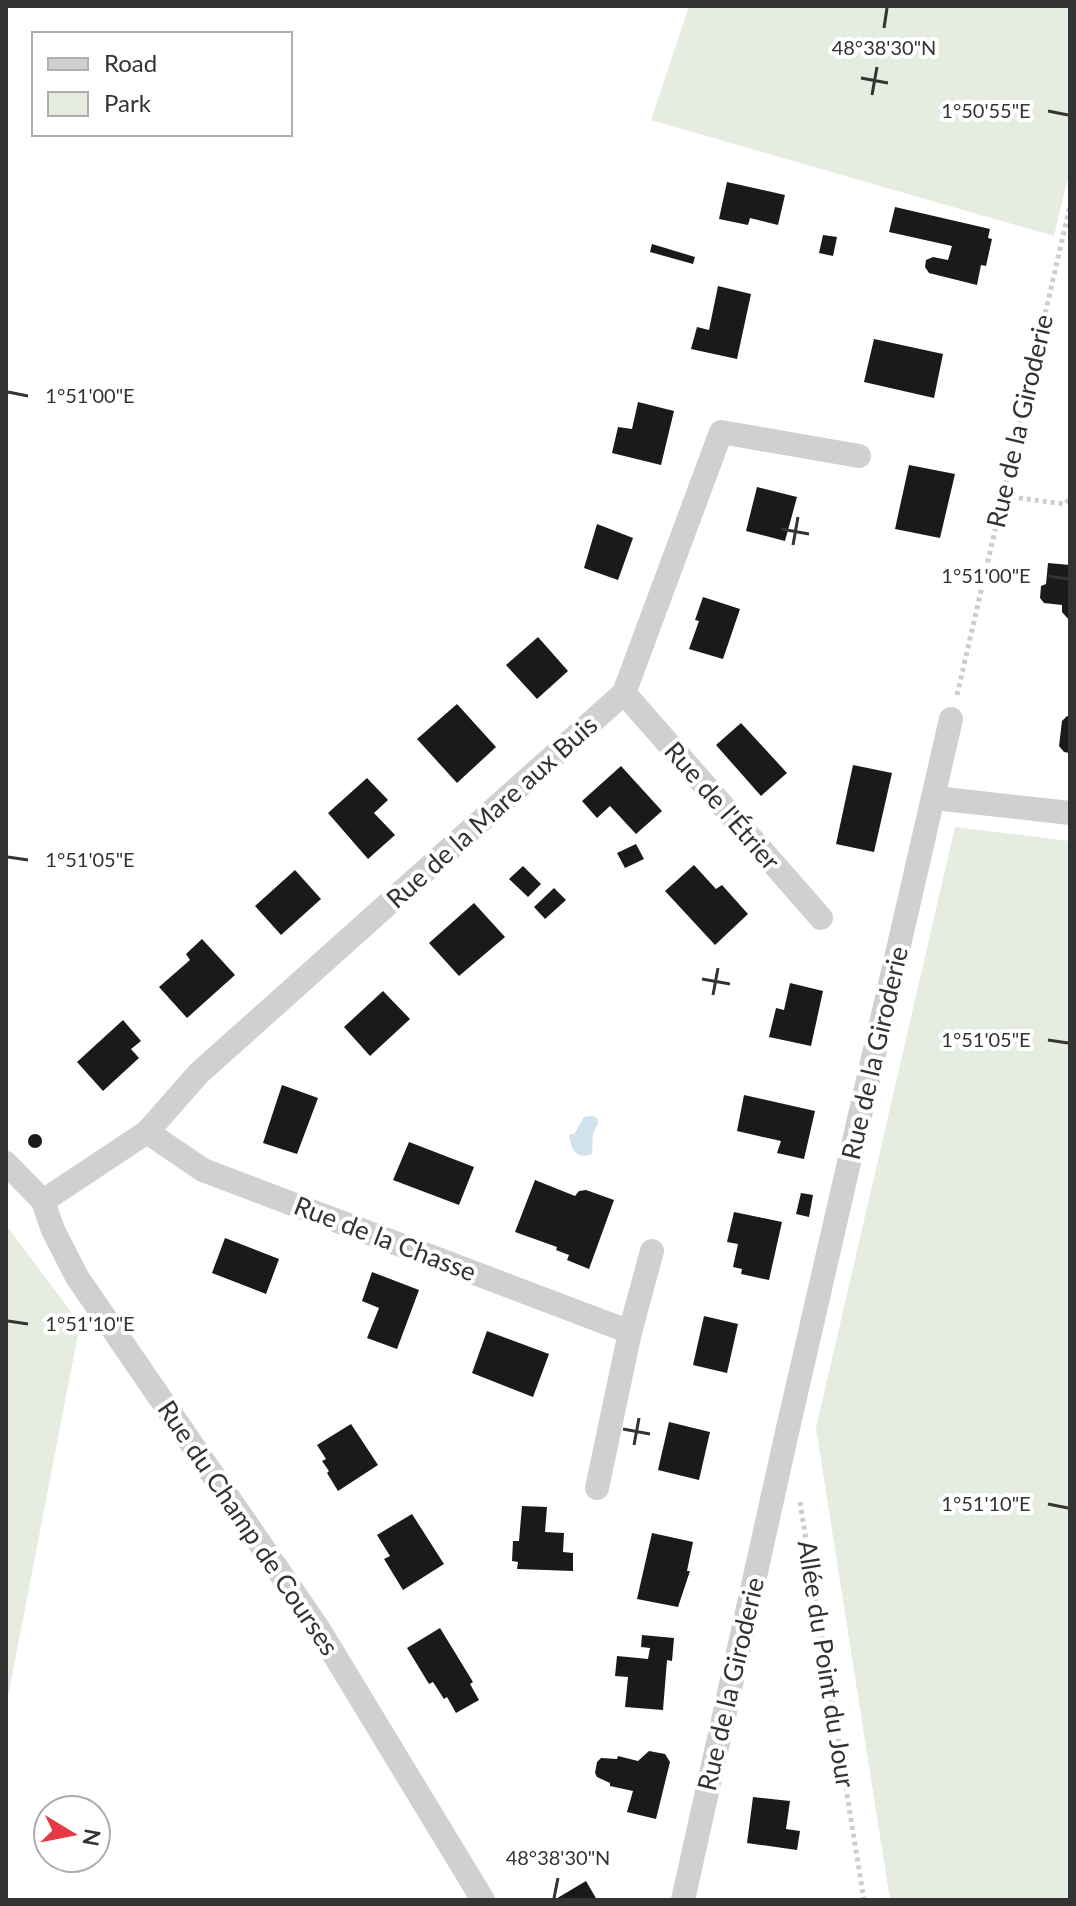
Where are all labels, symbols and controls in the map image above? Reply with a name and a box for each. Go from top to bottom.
legend [32,32,292,136]
text: 48°38'30"N [832,35,936,59]
text: Road [104,48,157,77]
text: Park [104,88,152,117]
text: 1°50'55"E [941,98,1031,122]
street label: Rue de la Giroderie [979,311,1059,530]
text: 1°51'00"E [45,383,135,407]
text: 1°51'00"E [941,563,1031,587]
street label: Rue de la Mare aux Buis [379,708,603,914]
street label: Rue de l'Étrier [658,735,788,876]
text: 1°51'05"E [45,847,135,871]
street label: Rue de la Giroderie [834,943,914,1162]
text: 1°51'05"E [941,1027,1031,1051]
street label: Rue de la Chasse [290,1189,481,1287]
text: 1°51'10"E [45,1311,135,1335]
street label: Rue du Champ de Courses [151,1394,346,1661]
text: 1°51'10"E [941,1491,1031,1515]
street label: Allée du Point du Jour [792,1538,862,1790]
street label: Rue de la Giroderie [690,1574,770,1793]
north arrow [32,1794,112,1874]
text: N [77,1827,107,1848]
text: 48°38'30"N [506,1845,610,1869]

